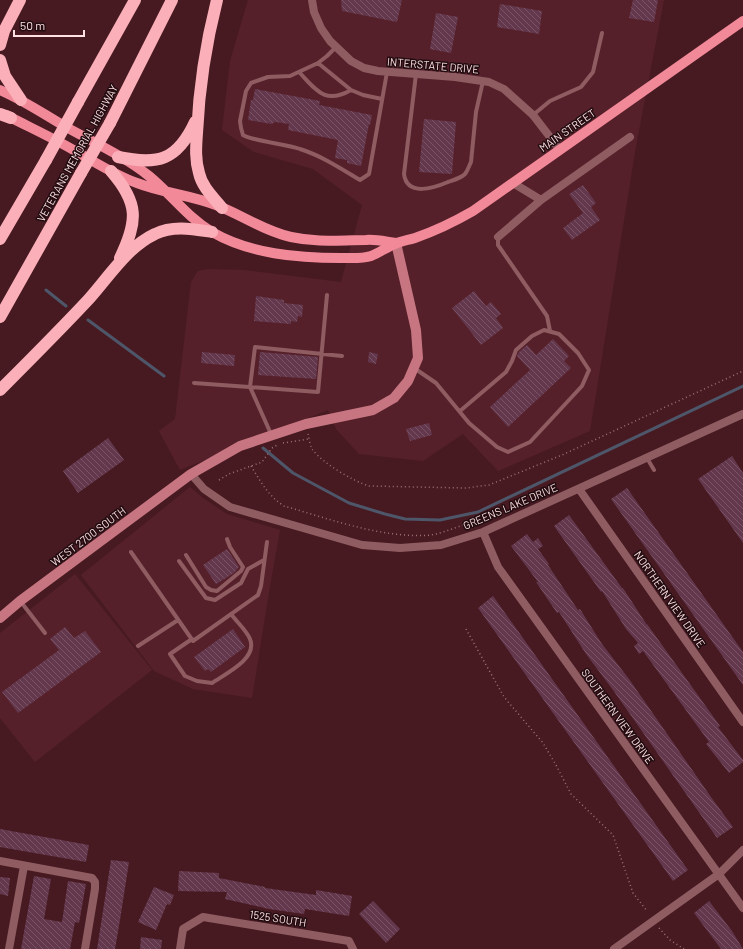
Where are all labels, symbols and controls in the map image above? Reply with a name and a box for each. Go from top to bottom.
scale bar [14,12,84,38]
text: 50 m [20,18,45,32]
street label: INTERSTATE DRIVE [387,55,480,76]
street label: VETERANS MEMORIAL HIGHWAY [34,82,120,224]
street label: MAIN STREET [536,106,598,154]
street label: GREENS LAKE DRIVE [461,480,559,532]
street label: WEST 2700 SOUTH [48,504,128,568]
street label: NORTHERN VIEW DRIVE [632,548,708,650]
street label: SOUTHERN VIEW DRIVE [579,666,657,766]
street label: 1525 SOUTH [249,907,307,929]

